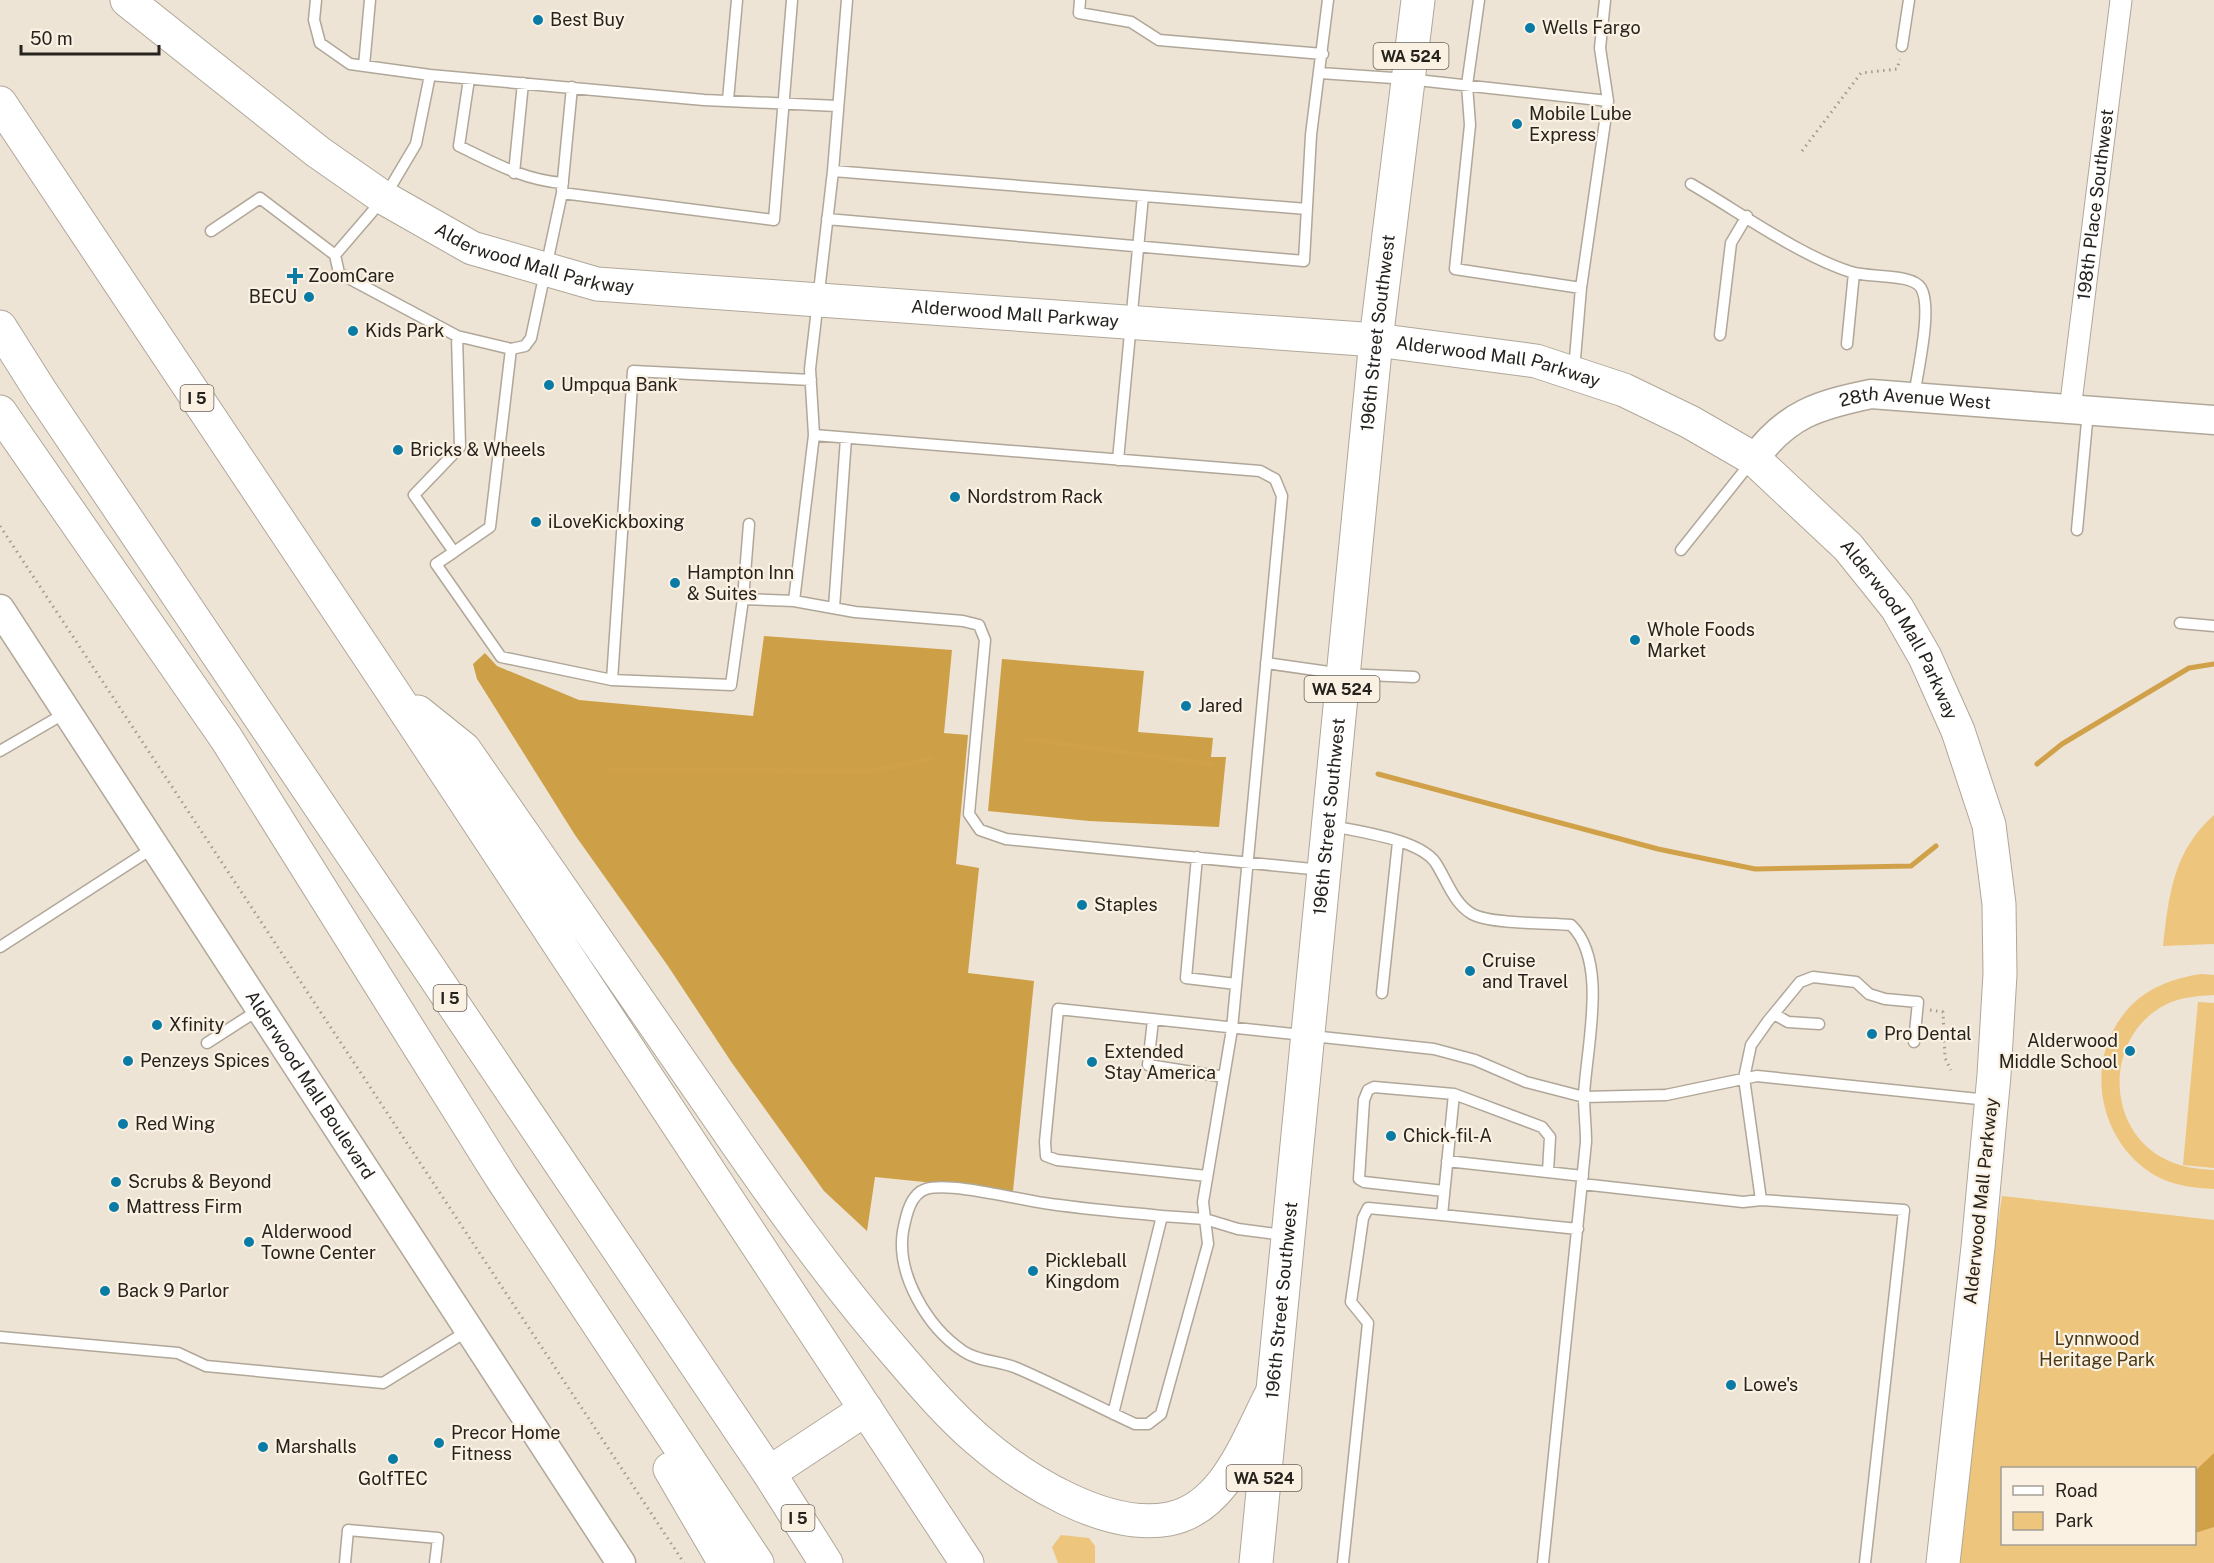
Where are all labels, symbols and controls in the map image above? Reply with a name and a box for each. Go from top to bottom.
place label: Best Buy [550,9,625,30]
marker: Best Buy [531,13,545,27]
place label: Wells Fargo [1542,17,1641,38]
scale bar [21,18,159,56]
marker: Wells Fargo [1523,21,1537,35]
text: 50 m [30,28,73,49]
road number: WA 524 [1374,43,1448,69]
place label: Mobile Lube Express [1529,103,1632,145]
street label: 198th Place Southwest [2073,108,2117,301]
marker: Mobile Lube Express [1510,117,1524,131]
street label: Alderwood Mall Parkway [432,218,635,297]
street label: 196th Street Southwest [1356,233,1399,432]
place label: ZoomCare [308,265,394,286]
marker: ZoomCare [286,267,304,285]
place label: BECU [249,286,297,307]
marker: BECU [302,290,316,304]
street label: Alderwood Mall Parkway [911,296,1120,332]
place label: Kids Park [365,320,444,341]
marker: Kids Park [346,324,360,338]
street label: Alderwood Mall Parkway [1395,332,1603,392]
place label: Umpqua Bank [561,374,678,395]
marker: Umpqua Bank [542,378,556,392]
street label: 28th Avenue West [1837,383,1992,413]
road number: I 5 [180,385,214,411]
place label: Bricks & Wheels [410,439,545,460]
marker: Bricks & Wheels [391,443,405,457]
place label: Nordstrom Rack [967,486,1103,507]
marker: Nordstrom Rack [948,490,962,504]
place label: iLoveKickboxing [548,511,685,532]
marker: iLoveKickboxing [529,515,543,529]
street label: Alderwood Mall Parkway [1836,535,1963,723]
place label: Hampton Inn & Suites [687,562,794,604]
marker: Hampton Inn & Suites [668,576,682,590]
place label: Whole Foods Market [1647,619,1755,661]
marker: Whole Foods Market [1628,633,1642,647]
road number: WA 524 [1304,676,1380,702]
place label: Jared [1198,695,1243,716]
marker: Jared [1179,699,1193,713]
street label: 196th Street Southwest [1309,717,1349,916]
place label: Staples [1094,894,1158,915]
marker: Staples [1075,898,1089,912]
place label: Cruise and Travel [1482,950,1568,992]
marker: Cruise and Travel [1463,964,1477,978]
road number: I 5 [434,985,466,1011]
street label: Alderwood Mall Boulevard [241,987,379,1183]
place label: Xfinity [169,1014,225,1035]
marker: Xfinity [150,1018,164,1032]
place label: Pro Dental [1884,1023,1972,1044]
marker: Pro Dental [1865,1027,1879,1041]
place label: Alderwood Middle School [1999,1030,2118,1072]
place label: Extended Stay America [1104,1041,1216,1083]
marker: Alderwood Middle School [2123,1044,2137,1058]
place label: Penzeys Spices [140,1050,270,1071]
marker: Penzeys Spices [121,1054,135,1068]
marker: Extended Stay America [1085,1055,1099,1069]
street label: Alderwood Mall Parkway [1959,1096,2002,1305]
place label: Red Wing [135,1113,215,1134]
marker: Red Wing [116,1117,130,1131]
place label: Chick-fil-A [1403,1125,1492,1146]
marker: Chick-fil-A [1384,1129,1398,1143]
place label: Scrubs & Beyond [128,1171,272,1192]
marker: Scrubs & Beyond [109,1175,123,1189]
place label: Mattress Firm [126,1196,242,1217]
marker: Mattress Firm [107,1200,121,1214]
street label: 196th Street Southwest [1261,1201,1301,1400]
place label: Alderwood Towne Center [261,1221,376,1263]
marker: Alderwood Towne Center [242,1235,256,1249]
place label: Pickleball Kingdom [1045,1250,1127,1292]
marker: Pickleball Kingdom [1026,1264,1040,1278]
place label: Back 9 Parlor [117,1280,229,1301]
marker: Back 9 Parlor [98,1284,112,1298]
park label: Lynnwood Heritage Park [2039,1328,2155,1370]
place label: Lowe's [1743,1374,1798,1395]
marker: Lowe's [1724,1378,1738,1392]
place label: Precor Home Fitness [451,1422,560,1464]
place label: Marshalls [275,1436,357,1457]
marker: Precor Home Fitness [432,1436,446,1450]
marker: Marshalls [256,1440,270,1454]
marker: GolfTEC [386,1452,400,1466]
road number: WA 524 [1226,1465,1302,1491]
legend [2001,1467,2196,1545]
place label: GolfTEC [358,1468,428,1489]
text: Road [2055,1480,2098,1501]
road number: I 5 [782,1505,814,1531]
text: Park [2055,1510,2093,1531]

